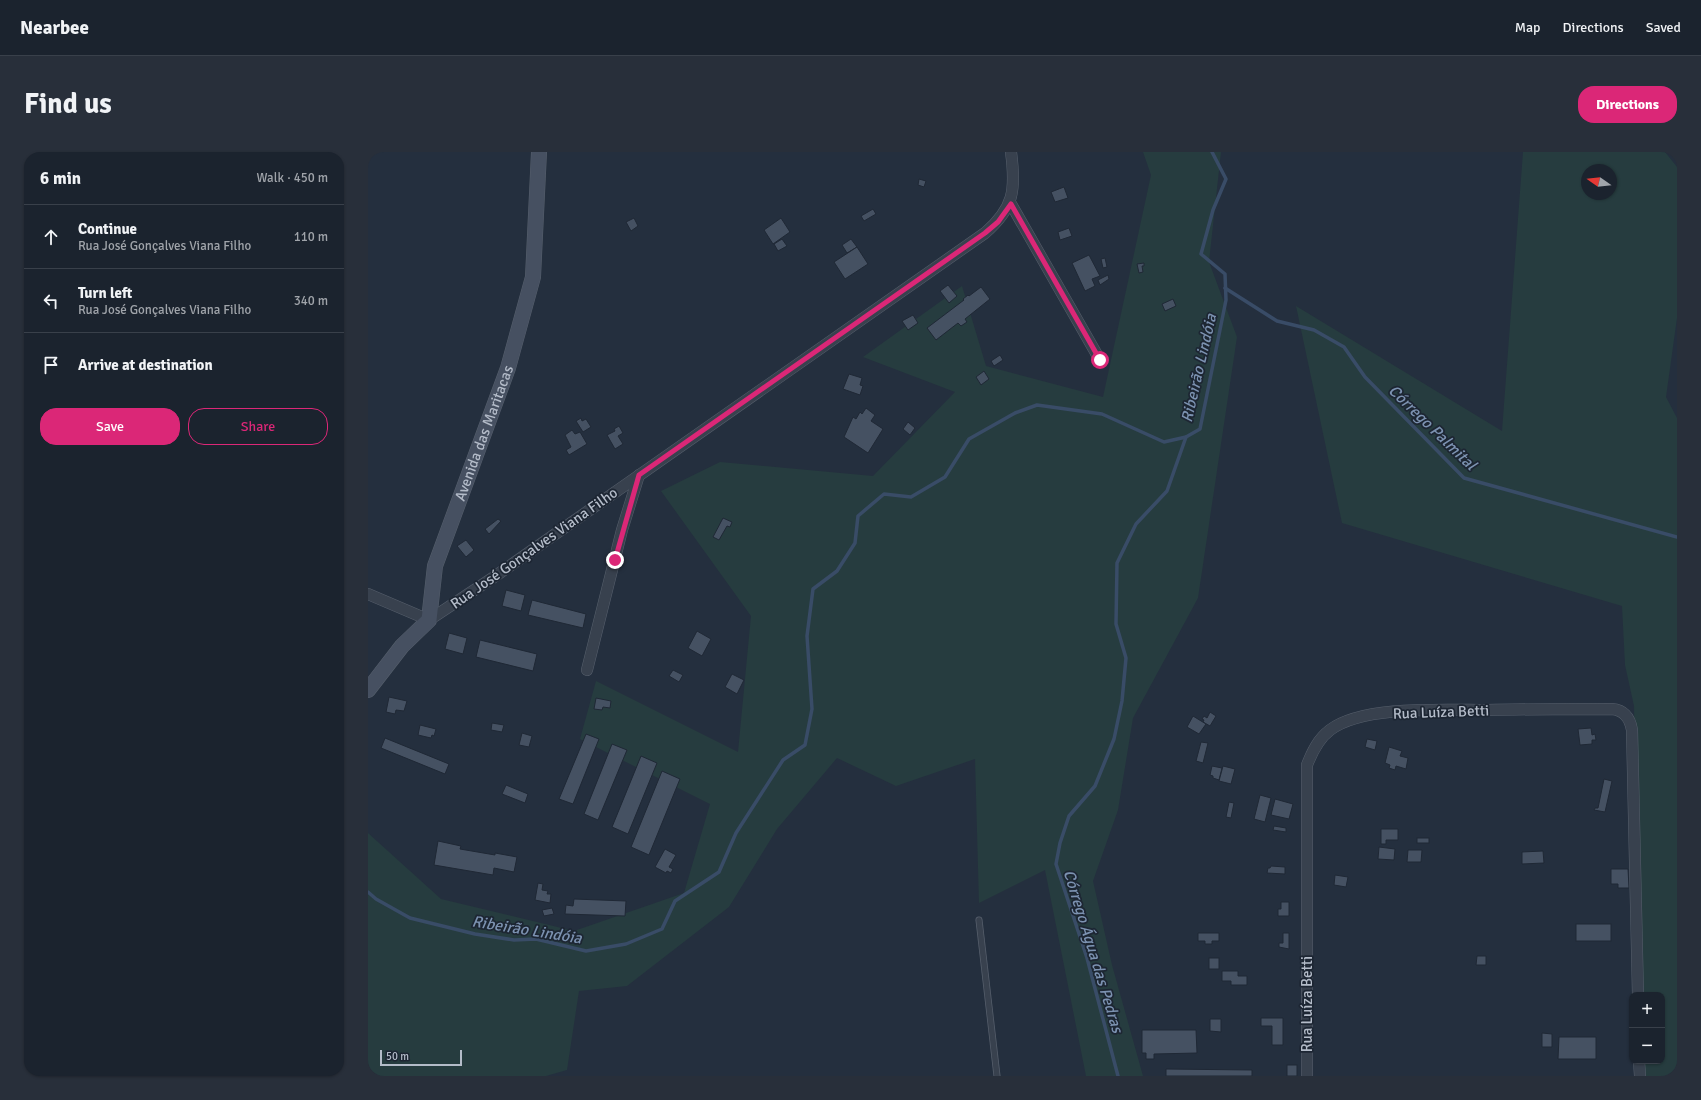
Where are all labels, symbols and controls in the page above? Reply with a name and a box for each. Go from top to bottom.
text: Nearbee [20,16,89,40]
text: Map [1515,19,1541,36]
text: Directions [1563,19,1624,36]
text: Saved [1646,19,1681,36]
button: Directions [1578,86,1677,123]
text: Find us [24,87,112,121]
north arrow [1581,164,1617,200]
text: 6 min [40,168,81,189]
text: Walk · 450 m [257,170,328,186]
text: Continue [78,220,137,238]
icon: ahead [40,226,62,248]
text: 110 m [294,229,328,245]
text: Rua José Gonçalves Viana Filho [78,238,251,254]
text: Turn left [78,284,132,302]
icon: left [40,290,62,312]
text: 340 m [294,293,328,309]
text: Rua José Gonçalves Viana Filho [78,302,251,318]
water label: Ribeirão Lindóia [1177,311,1221,424]
route start [1091,351,1109,369]
icon: arrive [40,354,62,376]
text: Arrive at destination [78,356,213,374]
street label: Avenida das Maritacas [451,362,517,503]
water label: Córrego Palmital [1384,381,1481,476]
button: Save [40,408,180,445]
button: Share [188,408,328,445]
street label: Rua José Gonçalves Viana Filho [447,483,621,613]
route end [606,551,624,569]
street label: Rua Luíza Betti [1393,701,1489,723]
water label: Córrego Água das Pedras [1059,867,1128,1037]
water label: Ribeirão Lindóia [471,911,584,949]
street label: Rua Luíza Betti [1298,956,1316,1052]
map controls [1629,992,1665,1064]
button: + [1629,992,1665,1028]
button: − [1629,1028,1665,1064]
scale bar [380,1048,462,1067]
text: 50 m [386,1050,409,1063]

